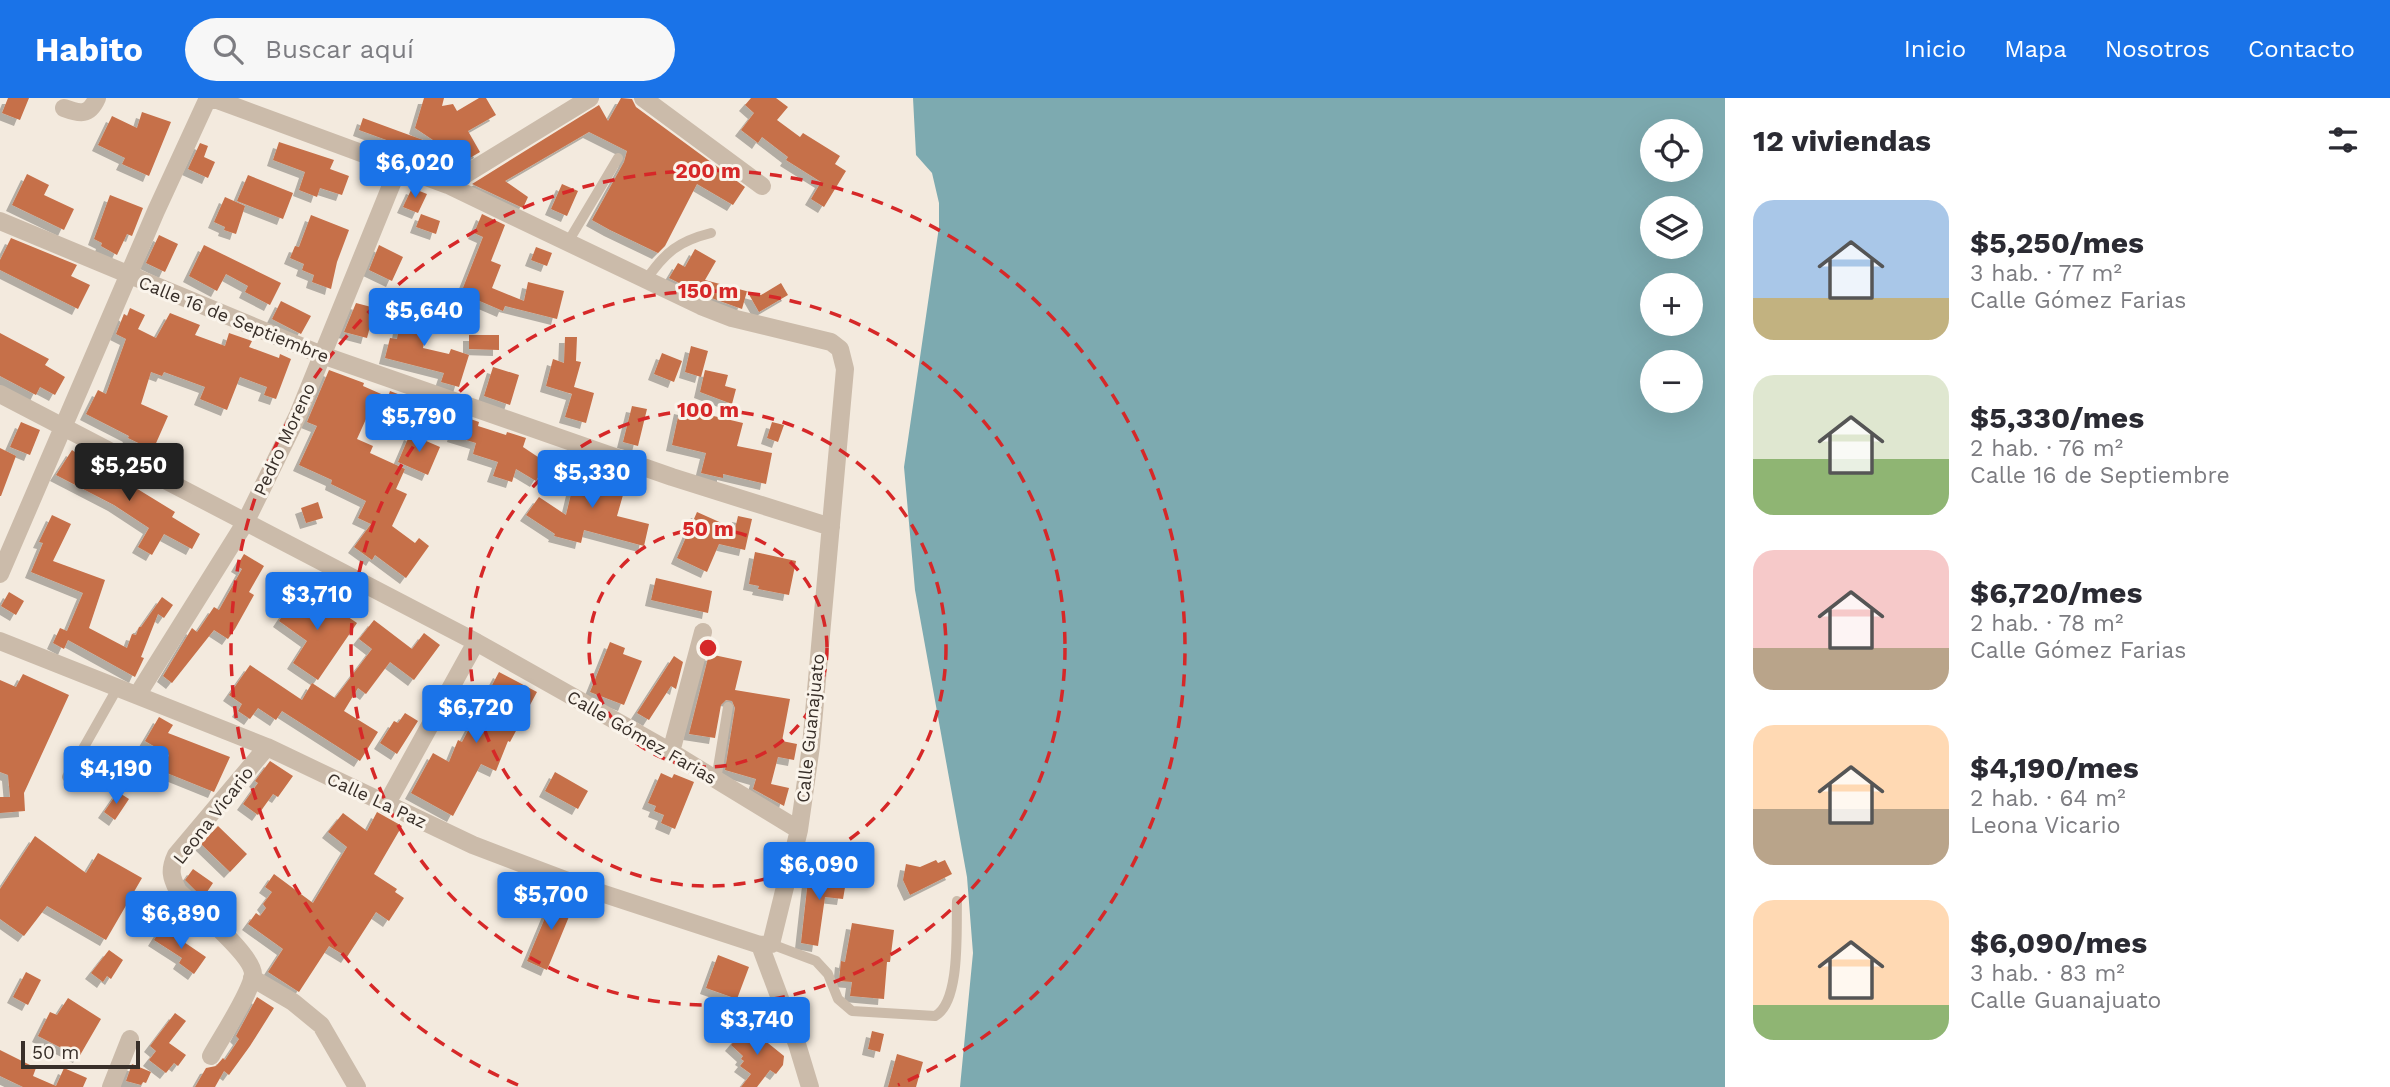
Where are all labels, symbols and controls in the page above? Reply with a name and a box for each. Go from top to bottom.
search box [185,18,675,81]
text: Habito [35,30,143,69]
icon: search [209,30,247,68]
text: Buscar aquí [265,34,414,64]
text: Inicio [1904,35,1966,63]
text: Mapa [2004,35,2067,63]
text: Nosotros [2105,35,2210,63]
text: Contacto [2248,35,2355,63]
map controls [1640,119,1703,413]
button: locate [1640,119,1703,182]
icon: filters [2324,121,2362,159]
text: 12 viviendas [1753,123,1931,158]
pin: $6,020 [358,140,472,200]
text: $6,020 [376,149,454,176]
text: 200 m [675,158,741,183]
button: layers [1640,196,1703,259]
text: $5,250/mes [1970,225,2144,260]
icon: home [1809,228,1893,312]
text: 3 hab. · 77 m² [1970,260,2122,287]
street label: Calle 16 de Septiembre [136,271,332,367]
button: + [1640,273,1703,336]
text: 150 m [678,278,738,303]
text: Calle Gómez Farias [1970,287,2186,314]
pin: $5,640 [367,288,481,348]
text: $5,640 [385,297,463,324]
button: − [1640,350,1703,413]
street label: Pedro Moreno [249,379,319,499]
pin: $5,790 [362,394,476,454]
text: 100 m [677,397,739,422]
text: $5,330/mes [1970,400,2144,435]
text: $5,790 [381,403,457,430]
icon: home [1809,403,1893,487]
text: 2 hab. · 76 m² [1970,435,2123,462]
pin: $5,250 [72,444,186,503]
pin: $5,330 [535,450,649,510]
text: $5,250 [91,452,167,479]
text: $5,330 [554,459,630,486]
text: Calle 16 de Septiembre [1970,462,2230,489]
text: 50 m [682,516,734,541]
pin: $3,710 [260,573,374,632]
text: $6,720/mes [1970,575,2142,610]
icon: home [1809,578,1893,662]
text: $3,710 [281,581,353,608]
text: 2 hab. · 78 m² [1970,610,2123,637]
centre of rings [696,636,720,660]
text: Calle Gómez Farias [1970,637,2186,664]
street label: Calle Guanajuato [792,652,828,804]
pin: $6,720 [419,686,533,745]
street label: Calle Gómez Farias [563,686,721,788]
text: $6,720 [438,694,514,721]
pin: $4,190 [59,746,173,806]
text: $4,190/mes [1970,750,2139,785]
icon: home [1809,753,1893,837]
text: $4,190 [80,755,152,782]
street label: Leona Vicario [168,762,258,868]
street label: Calle La Paz [324,768,430,832]
text: 2 hab. · 64 m² [1970,785,2126,812]
text: Leona Vicario [1970,812,2121,839]
pin: $6,090 [762,842,876,902]
text: $6,090 [779,851,859,878]
pin: $5,700 [494,872,608,932]
text: $5,700 [513,881,589,908]
pin: $6,890 [124,892,238,951]
text: $6,890 [142,900,220,927]
text: $6,090/mes [1970,925,2147,960]
icon: home [1809,928,1893,1012]
text: 3 hab. · 83 m² [1970,960,2125,987]
text: Calle Guanajuato [1970,987,2161,1014]
pin: $3,740 [700,998,814,1057]
text: $3,740 [720,1006,794,1033]
scale bar [21,1038,140,1070]
text: 50 m [32,1041,79,1064]

